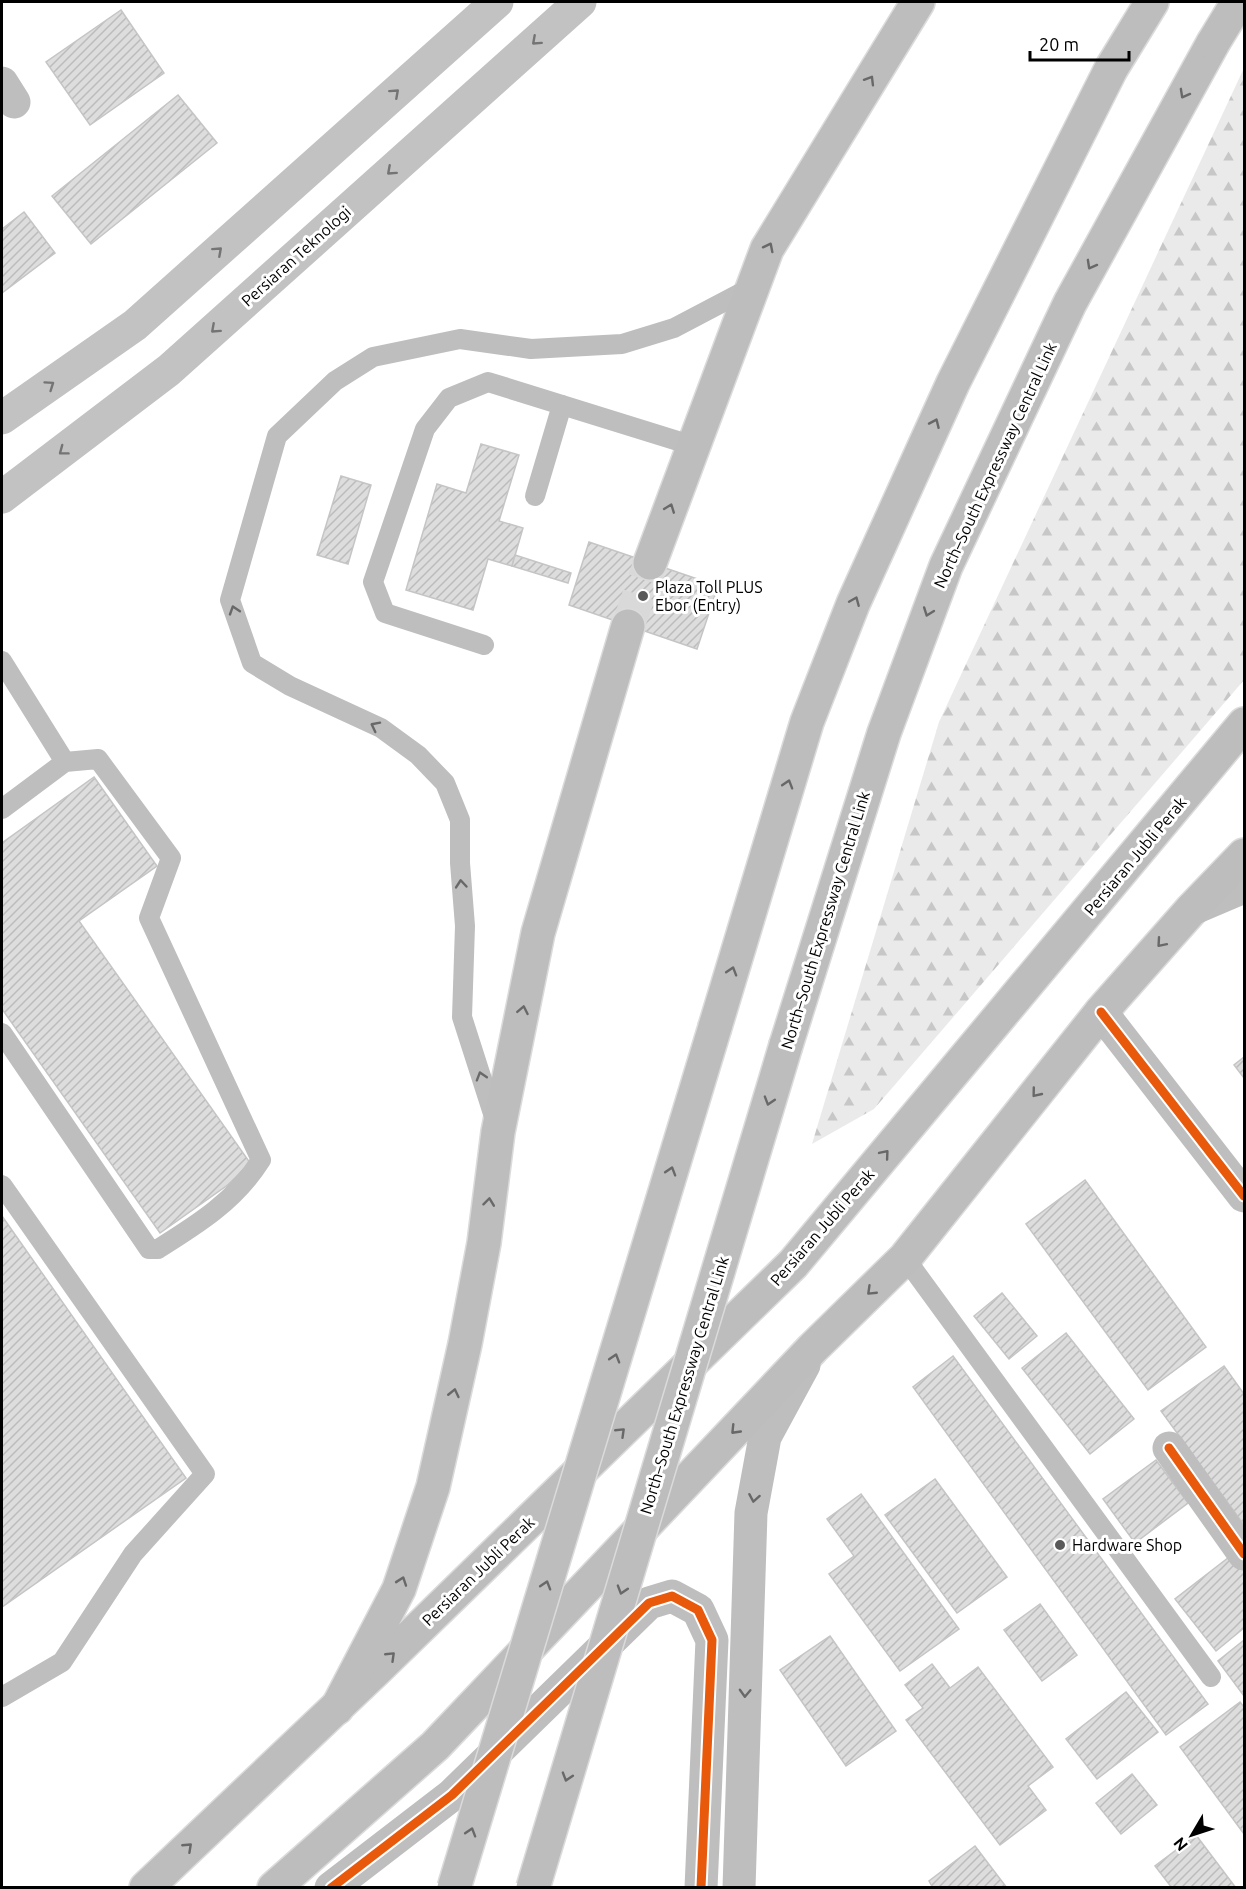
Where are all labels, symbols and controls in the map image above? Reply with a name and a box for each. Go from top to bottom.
scale bar [1030,24,1129,62]
one-way arrow [533,34,543,45]
text: 20 m [1039,34,1079,54]
one-way arrow [862,76,874,86]
one-way arrow [1180,87,1191,98]
one-way arrow [388,89,399,100]
one-way arrow [387,164,398,175]
street label: Persiaran Teknologi [238,202,354,310]
one-way arrow [762,243,773,253]
one-way arrow [212,247,222,258]
one-way arrow [1087,259,1098,269]
one-way arrow [211,322,222,333]
street label: North–South Expressway Central Link [930,339,1060,591]
one-way arrow [43,381,54,392]
one-way arrow [928,419,940,430]
one-way arrow [58,443,69,454]
one-way arrow [663,503,676,514]
place label: Plaza Toll PLUS Ebor (Entry) [655,578,763,615]
marker: Plaza Toll PLUS Ebor (Entry) [636,589,650,603]
one-way arrow [848,597,860,608]
one-way arrow [228,605,241,616]
one-way arrow [923,607,936,617]
one-way arrow [370,721,381,733]
one-way arrow [781,779,794,790]
street label: North–South Expressway Central Link [777,789,873,1051]
street label: Persiaran Jubli Perak [1080,793,1190,919]
one-way arrow [455,879,468,888]
one-way arrow [1157,937,1168,947]
one-way arrow [725,966,737,977]
one-way arrow [516,1005,529,1015]
one-way arrow [476,1071,488,1082]
one-way arrow [1033,1086,1044,1097]
one-way arrow [764,1095,776,1106]
one-way arrow [878,1150,889,1161]
street label: Persiaran Jubli Perak [766,1165,878,1289]
one-way arrow [664,1166,676,1177]
one-way arrow [482,1197,495,1206]
street label: North–South Expressway Central Link [636,1254,732,1516]
one-way arrow [868,1284,878,1295]
one-way arrow [608,1353,620,1364]
one-way arrow [447,1389,460,1399]
one-way arrow [731,1424,742,1434]
one-way arrow [614,1428,625,1439]
one-way arrow [748,1493,761,1503]
street label: Persiaran Jubli Perak [418,1513,538,1629]
place label: Hardware Shop [1072,1536,1182,1554]
marker: Hardware Shop [1053,1538,1067,1552]
one-way arrow [394,1576,407,1587]
one-way arrow [539,1580,551,1591]
one-way arrow [617,1584,629,1595]
one-way arrow [384,1652,395,1663]
one-way arrow [739,1688,752,1697]
one-way arrow [561,1771,574,1782]
north arrow [1162,1805,1222,1865]
one-way arrow [464,1827,476,1837]
text: N [1170,1834,1191,1855]
one-way arrow [181,1844,192,1855]

